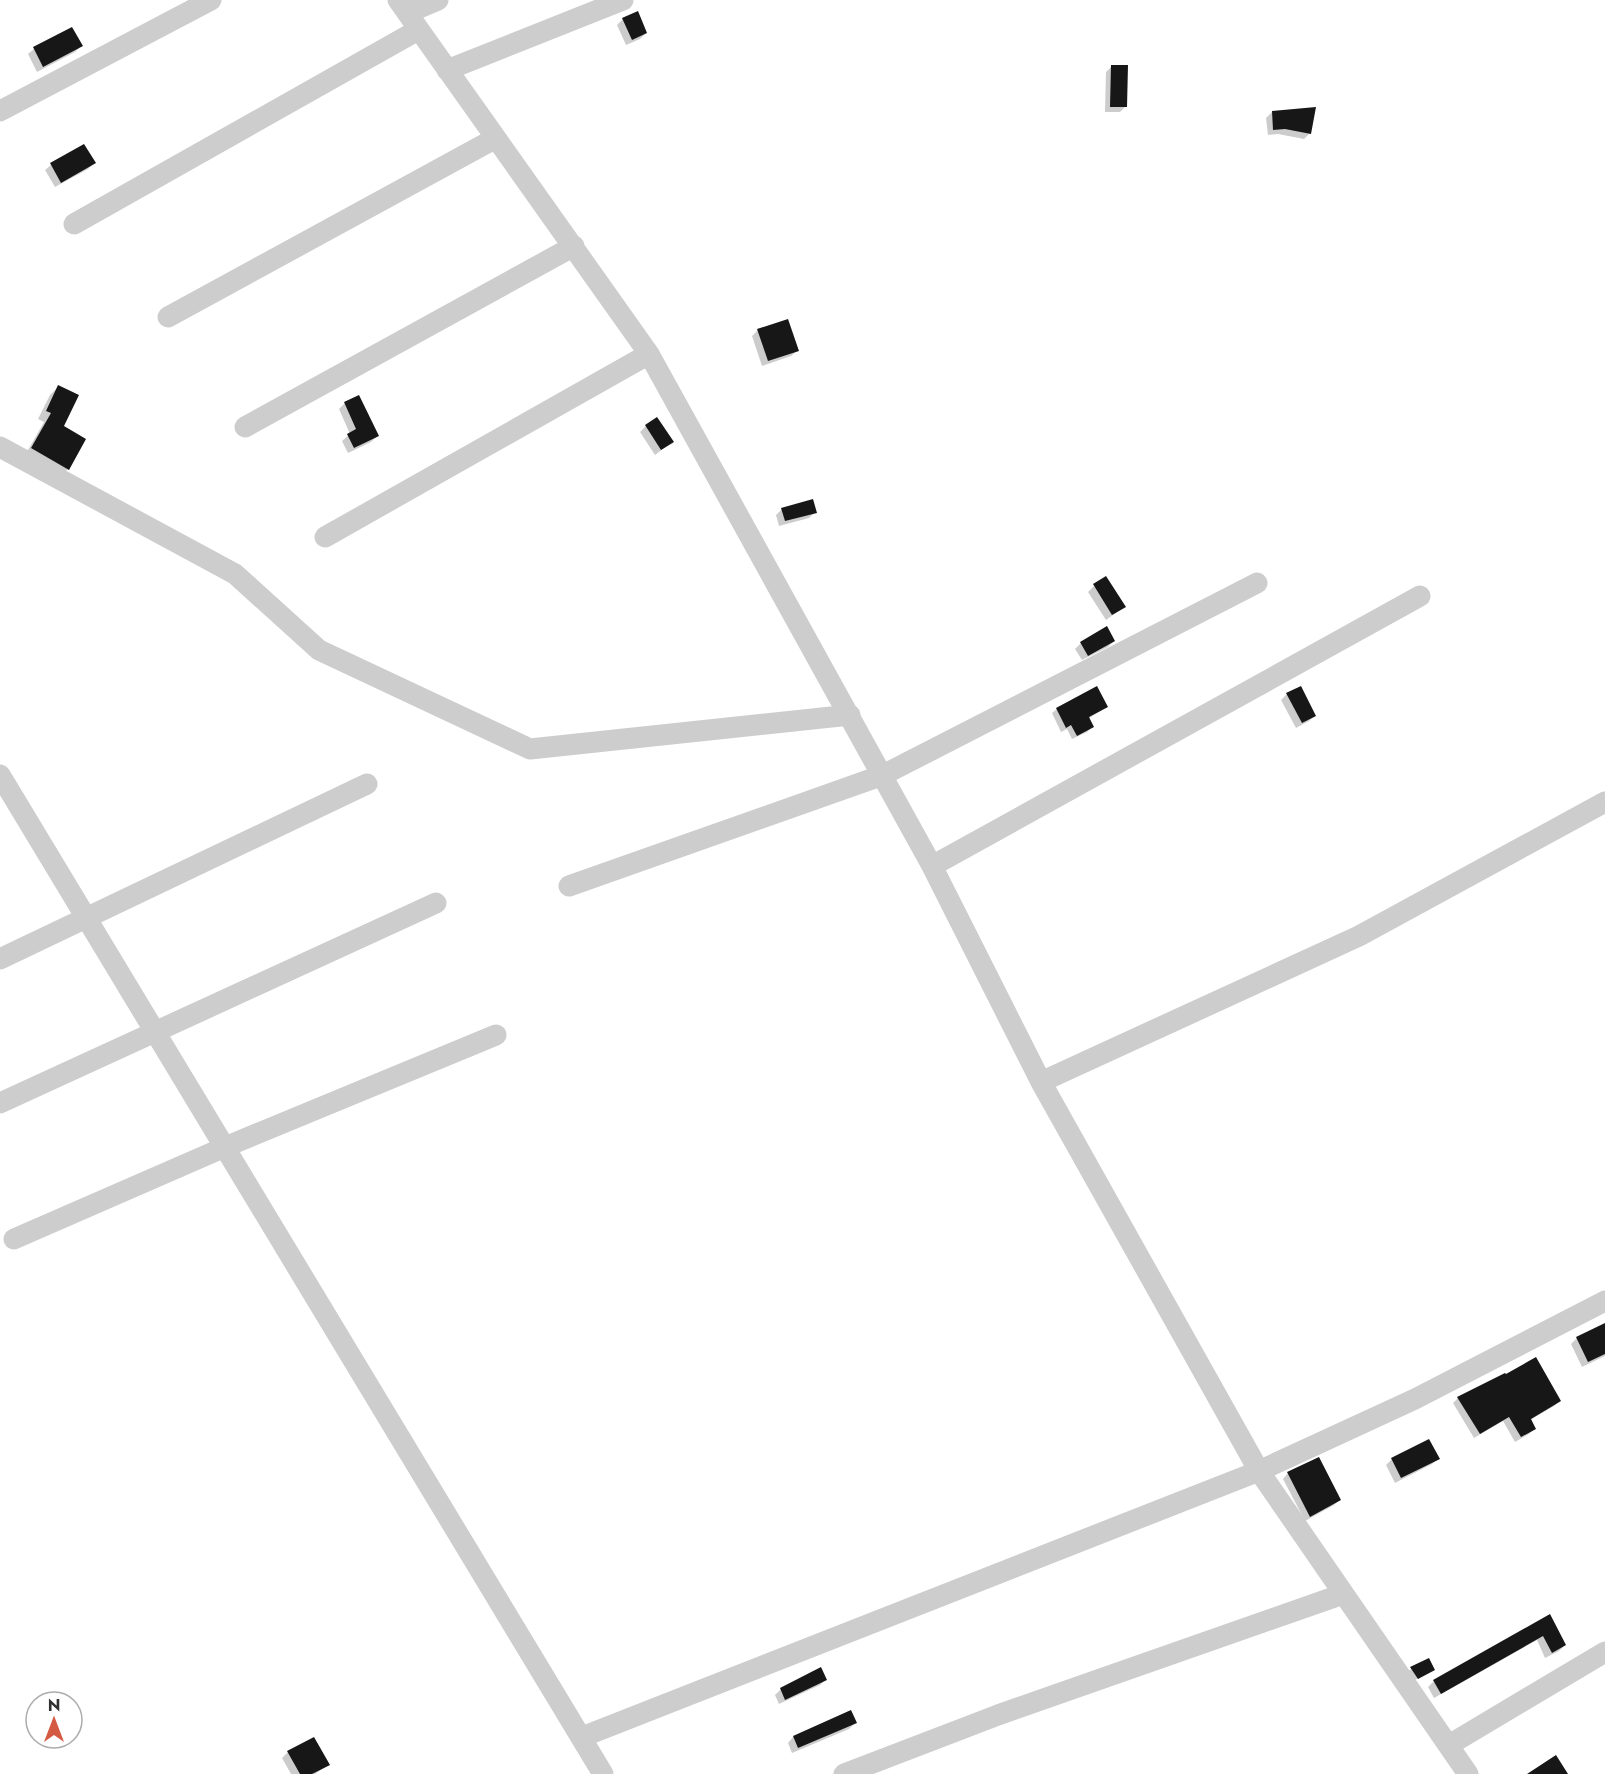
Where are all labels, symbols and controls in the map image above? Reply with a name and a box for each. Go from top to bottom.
north arrow [24,1690,84,1750]
text: N [48,1694,60,1717]

